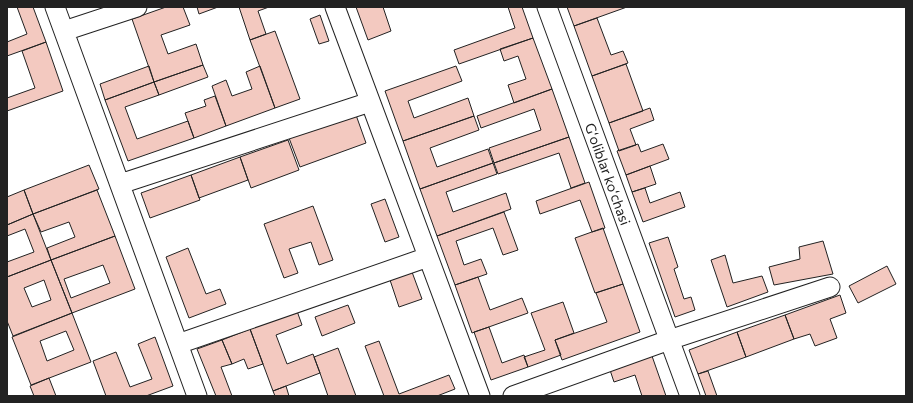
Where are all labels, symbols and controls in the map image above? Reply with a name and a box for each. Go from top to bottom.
street label: Gʻoliblar koʻchasi [582,121,634,227]

